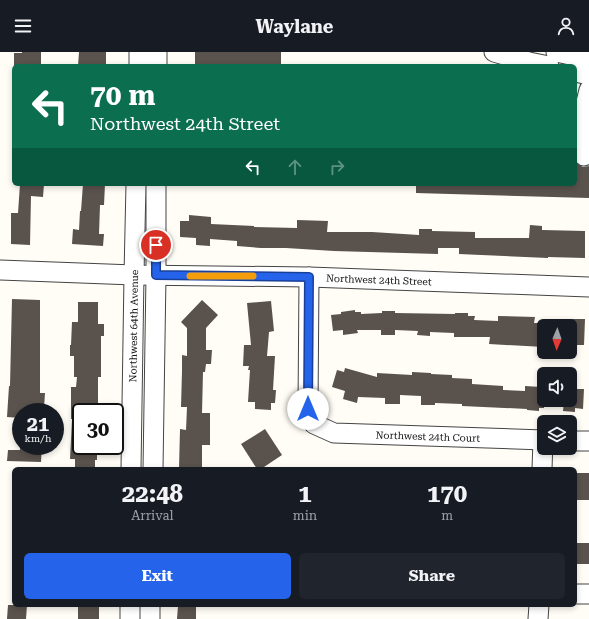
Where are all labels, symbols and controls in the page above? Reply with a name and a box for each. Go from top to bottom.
icon: menu [12,15,34,37]
icon: person [555,15,577,37]
text: Waylane [256,16,333,37]
text: 70 m [90,79,155,112]
icon: left [24,80,76,132]
text: Northwest 24th Street [90,113,280,134]
icon: left [242,156,264,178]
icon: ahead [284,156,306,178]
icon: right [326,156,348,178]
pin [139,228,173,262]
icon: arrive [145,234,167,256]
street label: Northwest 64th Avenue [127,269,140,383]
street label: Northwest 24th Street [326,273,432,287]
north arrow [537,319,577,359]
map controls [537,319,577,455]
button: sound [537,367,577,407]
position arrow [287,388,329,430]
speed limit sign: 30 [72,403,124,455]
text: 21 [27,412,49,436]
button: layers [537,415,577,455]
street label: Northwest 24th Court [375,429,481,444]
text: km/h [25,433,51,444]
text: 22:48 [122,480,183,508]
text: 1 [298,480,312,508]
text: 170 [427,480,467,508]
text: Arrival [131,508,174,523]
text: min [293,508,317,523]
text: m [441,508,453,523]
button: Exit [24,553,291,599]
button: Share [299,553,565,599]

